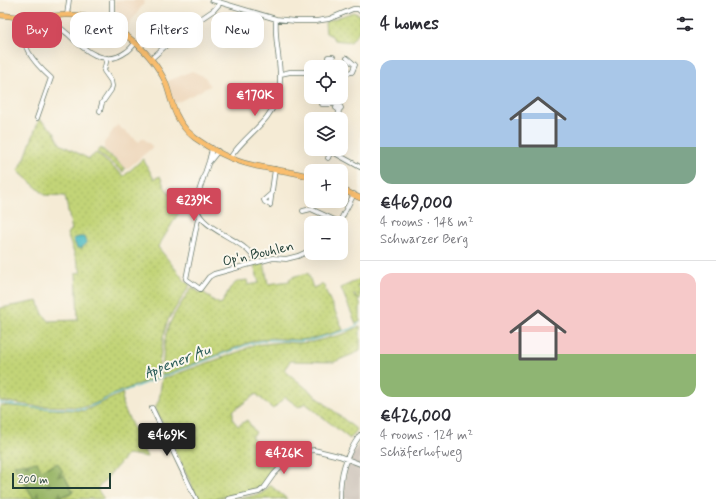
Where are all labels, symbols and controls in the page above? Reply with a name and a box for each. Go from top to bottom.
chip: Buy [12,12,62,48]
chip: Rent [70,12,128,48]
chip: Filters [136,12,203,48]
chip: New [211,12,264,48]
text: 4 homes [380,13,439,35]
icon: filters [674,13,696,35]
map controls [304,60,348,260]
button: locate [304,60,348,104]
pin: €170K [227,83,283,117]
icon: home [502,86,574,158]
text: €170K [236,87,274,104]
button: layers [304,112,348,156]
button: + [304,164,348,208]
pin: €239K [166,188,222,222]
text: €239K [176,192,212,209]
text: €469,000 [380,192,453,214]
text: 4 rooms · 148 m² [380,214,474,231]
button: − [304,216,348,260]
text: Schwarzer Berg [380,231,468,248]
street label: Op'n Bouhlen [221,237,296,271]
icon: home [502,299,574,371]
water label: Appener Au [142,340,215,385]
text: €426,000 [380,405,451,427]
pin: €469K [139,423,195,457]
text: €469K [147,427,187,444]
text: 4 rooms · 124 m² [380,427,473,444]
pin: €426K [256,441,312,475]
text: Schäferhofweg [380,444,462,461]
text: €426K [265,445,303,462]
scale bar [12,471,111,490]
text: 200 m [18,473,48,487]

